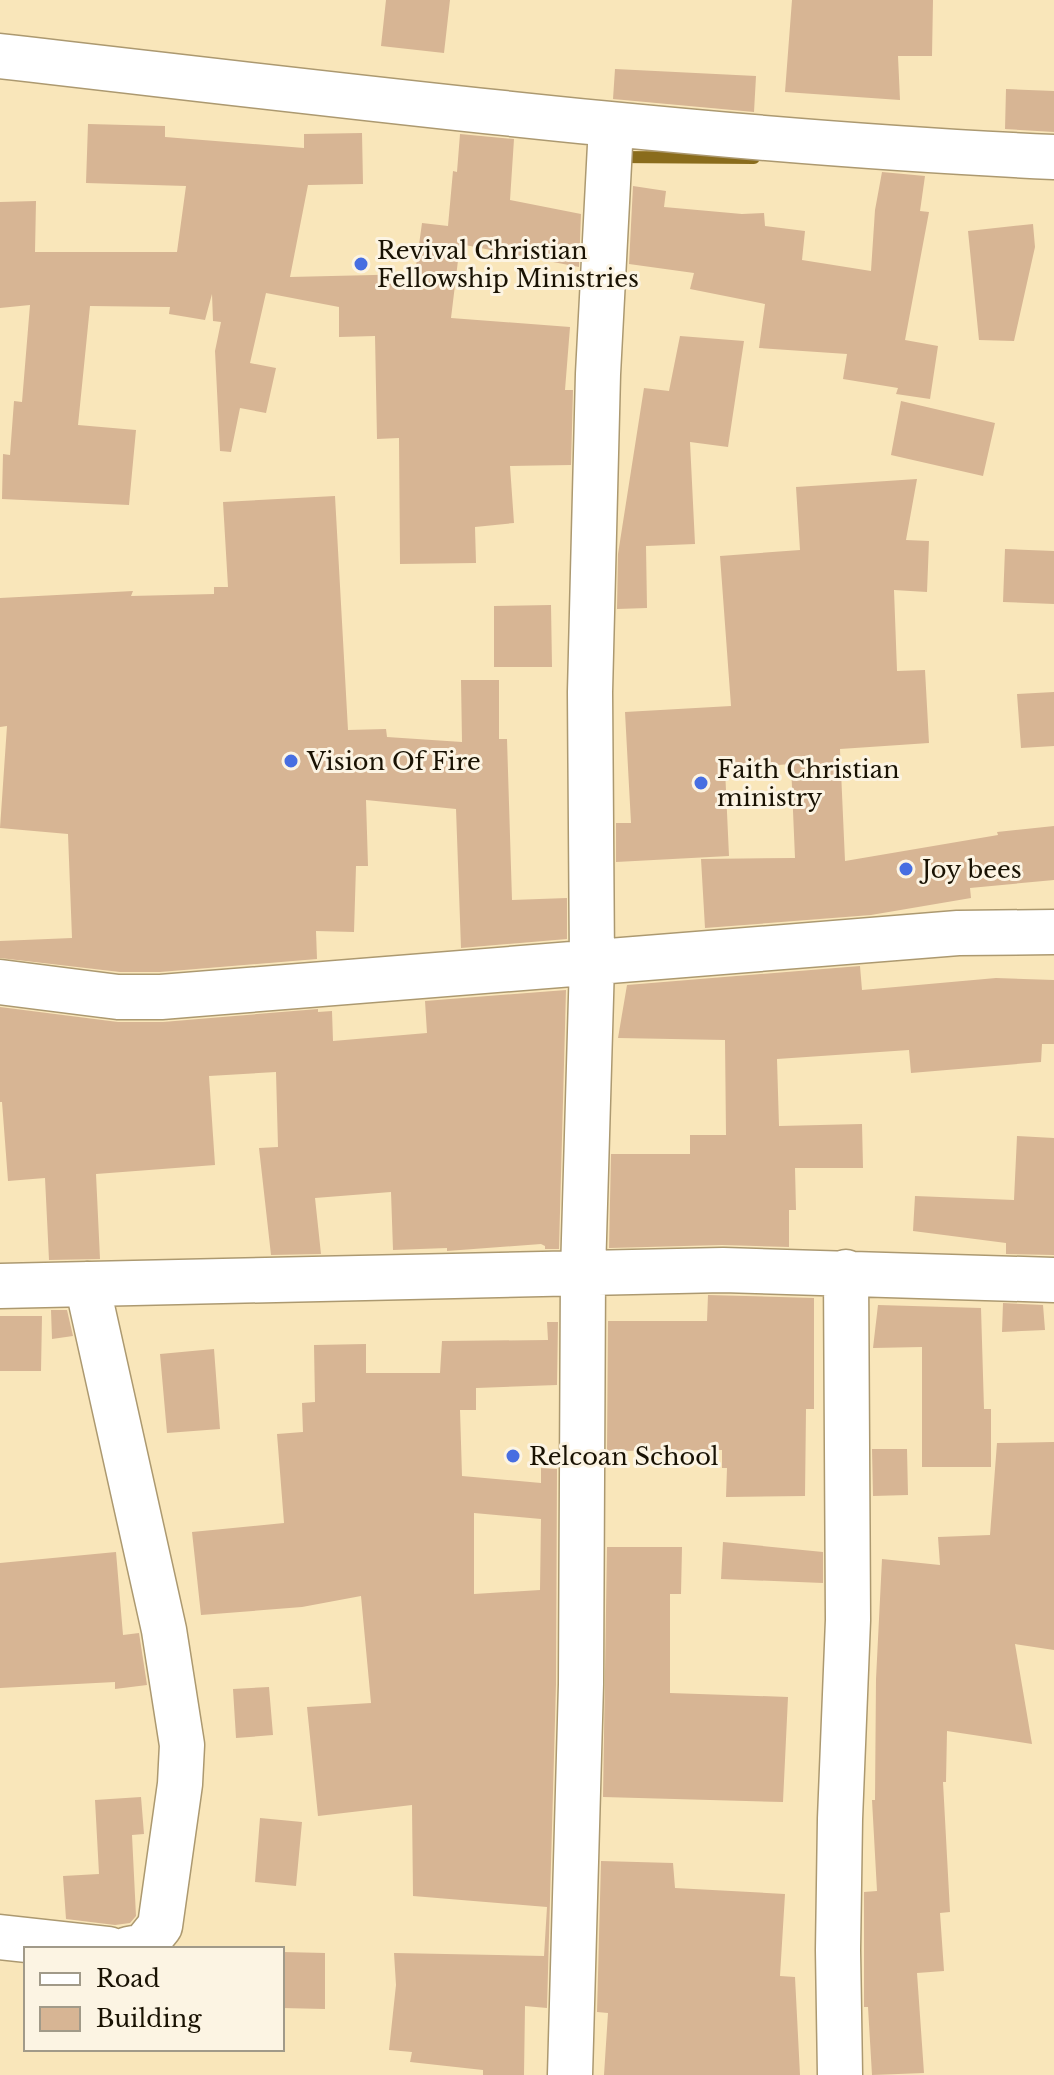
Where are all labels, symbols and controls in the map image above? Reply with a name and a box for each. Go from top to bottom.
place label: Revival Christian Fellowship Ministries [377,236,639,293]
marker: Revival Christian Fellowship Ministries [352,255,370,273]
place label: Vision Of Fire [306,747,481,776]
marker: Vision Of Fire [282,752,300,770]
place label: Faith Christian ministry [717,755,900,812]
marker: Faith Christian ministry [692,774,710,792]
place label: Joy bees [919,855,1022,884]
marker: Joy bees [897,860,915,878]
place label: Relcoan School [529,1442,719,1471]
marker: Relcoan School [504,1447,522,1465]
legend [24,1947,284,2051]
text: Road [96,1964,160,1993]
text: Building [96,2004,202,2033]

